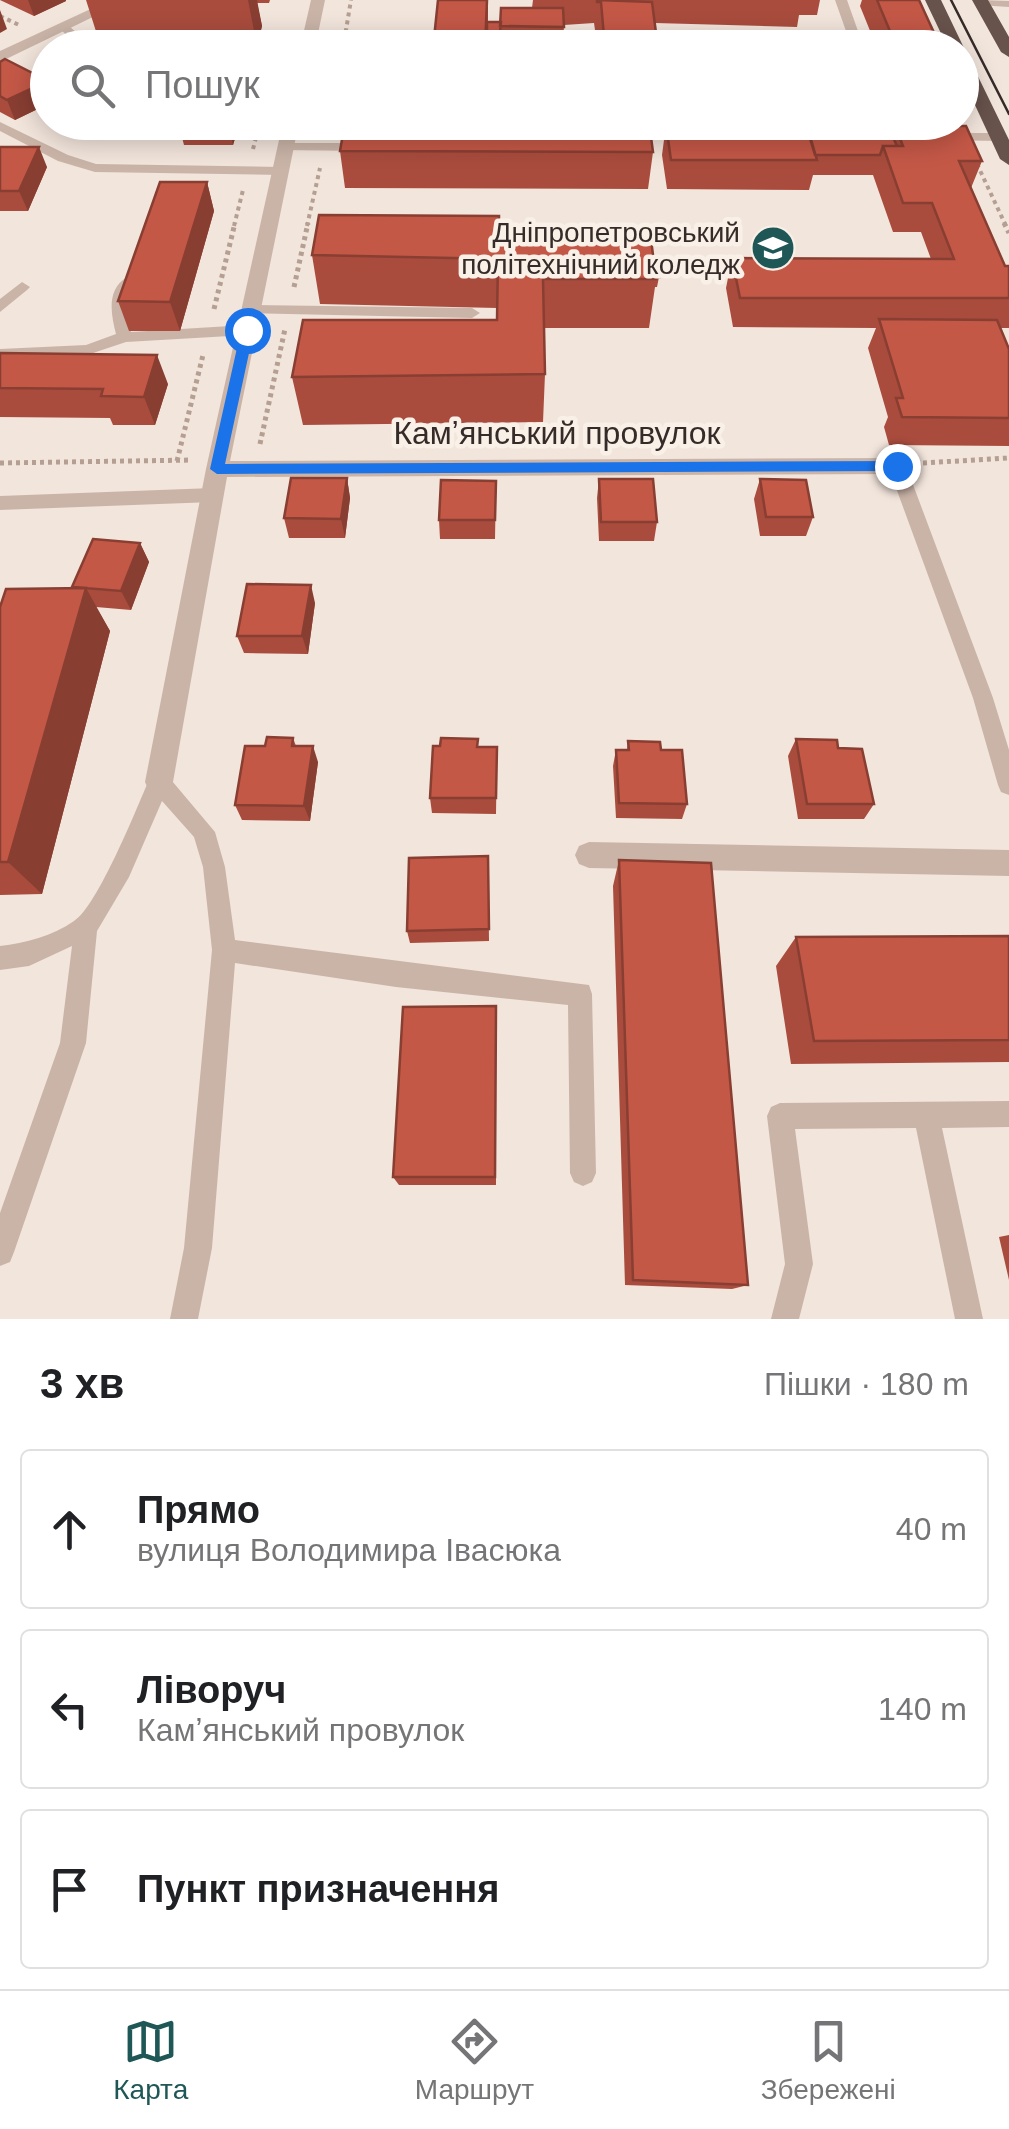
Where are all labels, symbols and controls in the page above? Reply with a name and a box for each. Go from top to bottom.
search box [30,30,979,140]
icon: search [65,58,120,113]
text: Пошук [145,64,260,106]
place label: Дніпропетровський політехнічний коледж [461,217,740,280]
school or university icon: Дніпропетровський політехнічний коледж [750,225,796,271]
route start [225,308,271,354]
street label: Камʼянський провулок [393,415,722,451]
route end [875,444,921,490]
text: 3 хв [40,1360,124,1407]
text: Пішки · 180 m [764,1366,969,1402]
text: Прямо [137,1489,260,1531]
icon: ahead [42,1502,97,1557]
text: 40 m [896,1511,967,1547]
text: вулиця Володимира Івасюка [137,1532,561,1568]
text: Ліворуч [137,1669,286,1711]
icon: left [42,1682,97,1737]
text: 140 m [878,1691,967,1727]
text: Камʼянський провулок [137,1712,464,1748]
icon: arrive [42,1862,97,1917]
text: Пункт призначення [137,1868,499,1910]
tab: Карта [113,2014,188,2106]
tab: Маршрут [415,2014,534,2106]
tab: Збережені [761,2014,896,2106]

